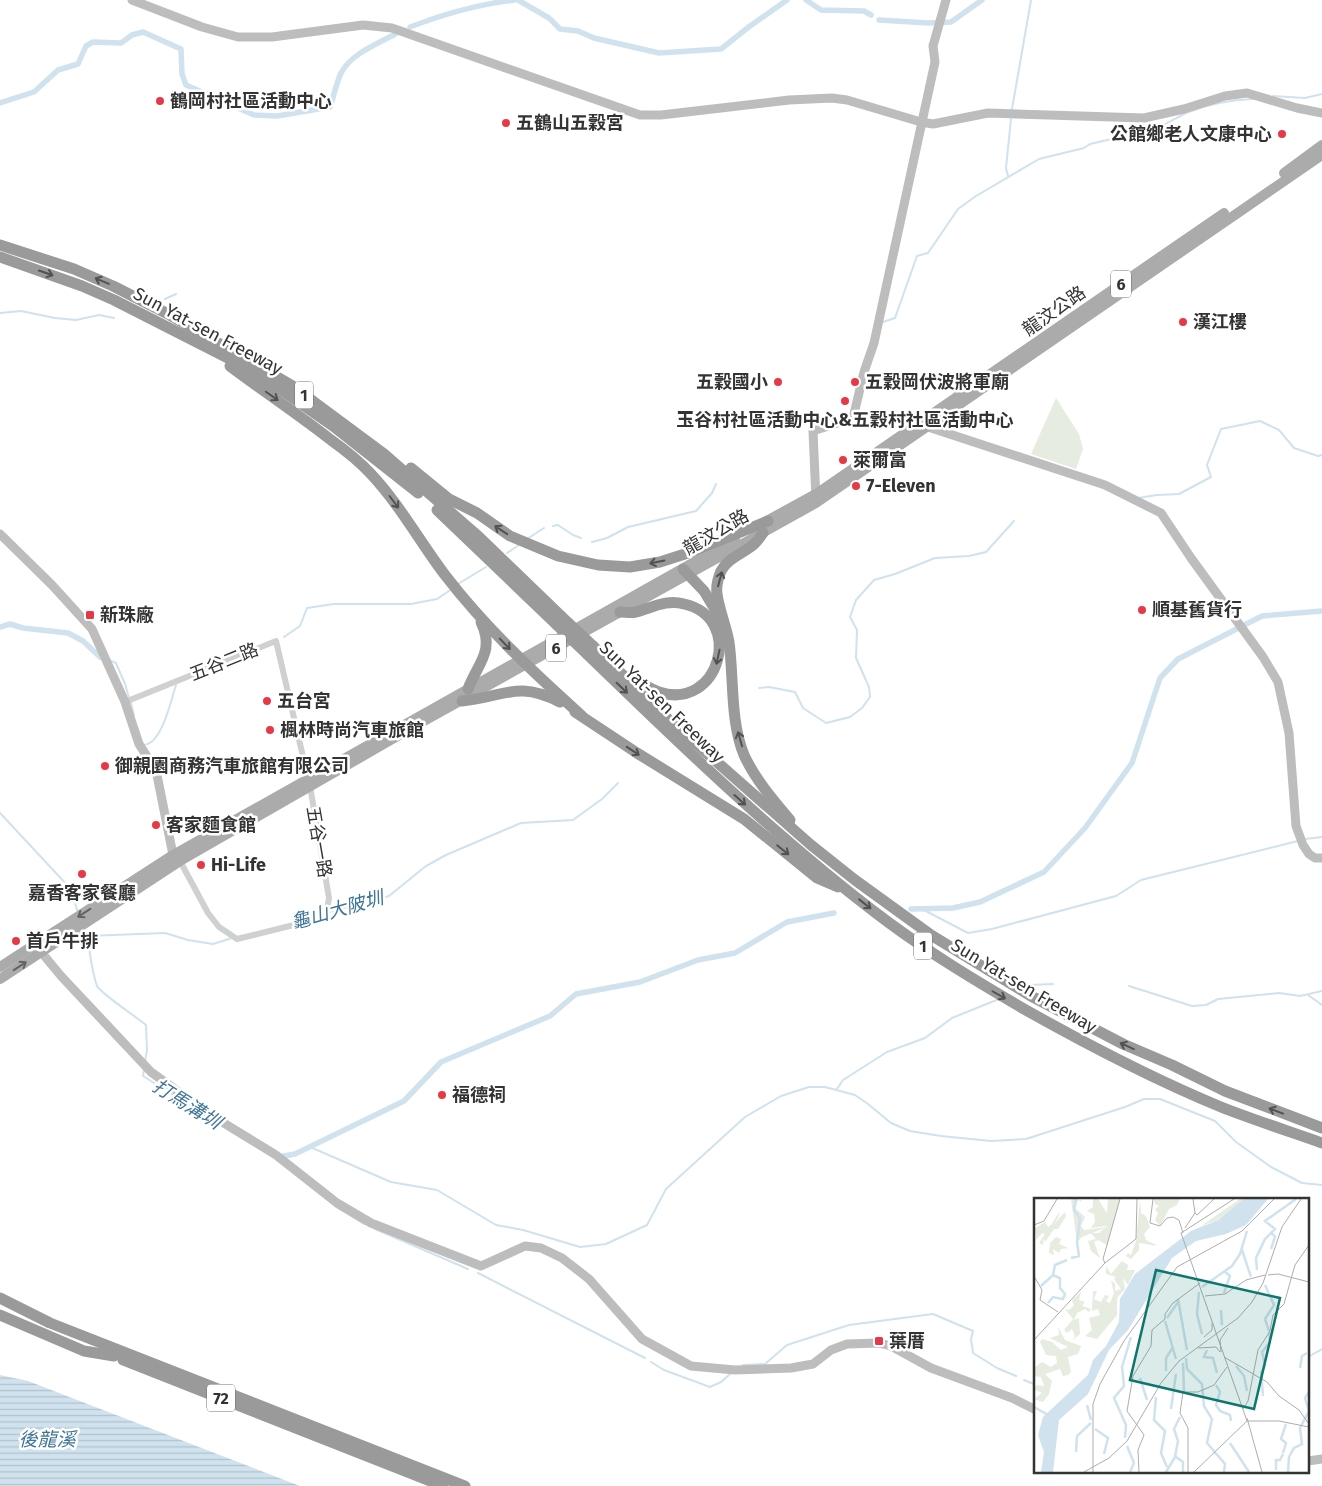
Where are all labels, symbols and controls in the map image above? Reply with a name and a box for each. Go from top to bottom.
place label: 鶴岡村社區活動中心 [170,90,332,112]
marker: 鶴岡村社區活動中心 [154,95,166,107]
place label: 五鶴山五穀宮 [516,112,624,134]
marker: 五鶴山五穀宮 [500,117,512,129]
place label: 公館鄉老人文康中心 [1110,123,1272,145]
marker: 公館鄉老人文康中心 [1276,128,1288,140]
one-way arrow [38,269,53,278]
road number: 6 [1111,270,1131,298]
one-way arrow [94,275,109,284]
street label: 龍汶公路 [1018,281,1090,341]
street label: Sun Yat-sen Freeway [130,282,286,380]
place label: 漢江樓 [1193,311,1247,333]
marker: 漢江樓 [1177,316,1189,328]
place label: 五穀國小 [696,371,768,393]
place label: 五穀岡伏波將軍廟 [865,371,1009,393]
marker: 五穀國小 [772,376,784,388]
marker: 五穀岡伏波將軍廟 [849,376,861,388]
road number: 1 [295,382,313,408]
one-way arrow [265,391,279,401]
marker: 玉谷村社區活動中心&五穀村社區活動中心 [839,395,851,407]
place label: 玉谷村社區活動中心&五穀村社區活動中心 [676,409,1014,431]
place label: 萊爾富 [853,449,907,471]
marker: 萊爾富 [837,454,849,466]
place label: 7-Eleven [866,475,936,497]
marker: 7-Eleven [850,480,862,492]
one-way arrow [389,495,399,509]
street label: 龍汶公路 [679,504,753,560]
one-way arrow [495,525,509,535]
one-way arrow [649,558,665,568]
one-way arrow [715,571,725,587]
place label: 順基舊貨行 [1152,599,1242,621]
place label: 新珠廠 [100,604,154,626]
marker: 順基舊貨行 [1136,604,1148,616]
marker: 新珠廠 [84,609,96,621]
road number: 6 [546,634,566,661]
one-way arrow [499,637,511,650]
street label: Sun Yat-sen Freeway [595,637,729,768]
street label: 五谷二路 [187,638,261,686]
one-way arrow [712,649,722,665]
one-way arrow [615,682,628,694]
place label: 五台宮 [277,690,331,712]
marker: 五台宮 [261,695,273,707]
place label: 楓林時尚汽車旅館 [280,719,424,741]
marker: 楓林時尚汽車旅館 [264,724,276,736]
one-way arrow [734,731,744,747]
one-way arrow [626,745,640,756]
place label: 御親園商務汽車旅館有限公司 [115,755,349,777]
marker: 御親園商務汽車旅館有限公司 [99,760,111,772]
one-way arrow [733,794,746,805]
street label: 五谷一路 [302,805,336,879]
place label: 客家麵食館 [166,814,256,836]
marker: 客家麵食館 [150,819,162,831]
one-way arrow [776,845,789,856]
place label: Hi-Life [211,854,266,876]
marker: Hi-Life [195,859,207,871]
marker: 嘉香客家餐廳 [76,868,88,880]
place label: 嘉香客家餐廳 [28,882,136,904]
water label: 龜山大陂圳 [288,885,389,934]
one-way arrow [858,898,871,909]
one-way arrow [77,908,91,918]
place label: 首戶牛排 [26,930,98,952]
road number: 1 [914,932,932,959]
street label: Sun Yat-sen Freeway [947,934,1101,1038]
marker: 首戶牛排 [10,935,22,947]
one-way arrow [13,960,27,970]
one-way arrow [992,990,1006,1000]
one-way arrow [1120,1041,1135,1051]
water label: 打馬溝圳 [149,1074,228,1135]
place label: 福德祠 [452,1084,506,1106]
marker: 福德祠 [436,1089,448,1101]
one-way arrow [1269,1106,1284,1115]
inset map [1034,1198,1310,1474]
place label: 葉厝 [889,1330,925,1352]
marker: 葉厝 [873,1335,885,1347]
road number: 72 [207,1385,235,1412]
water label: 後龍溪 [18,1428,78,1451]

